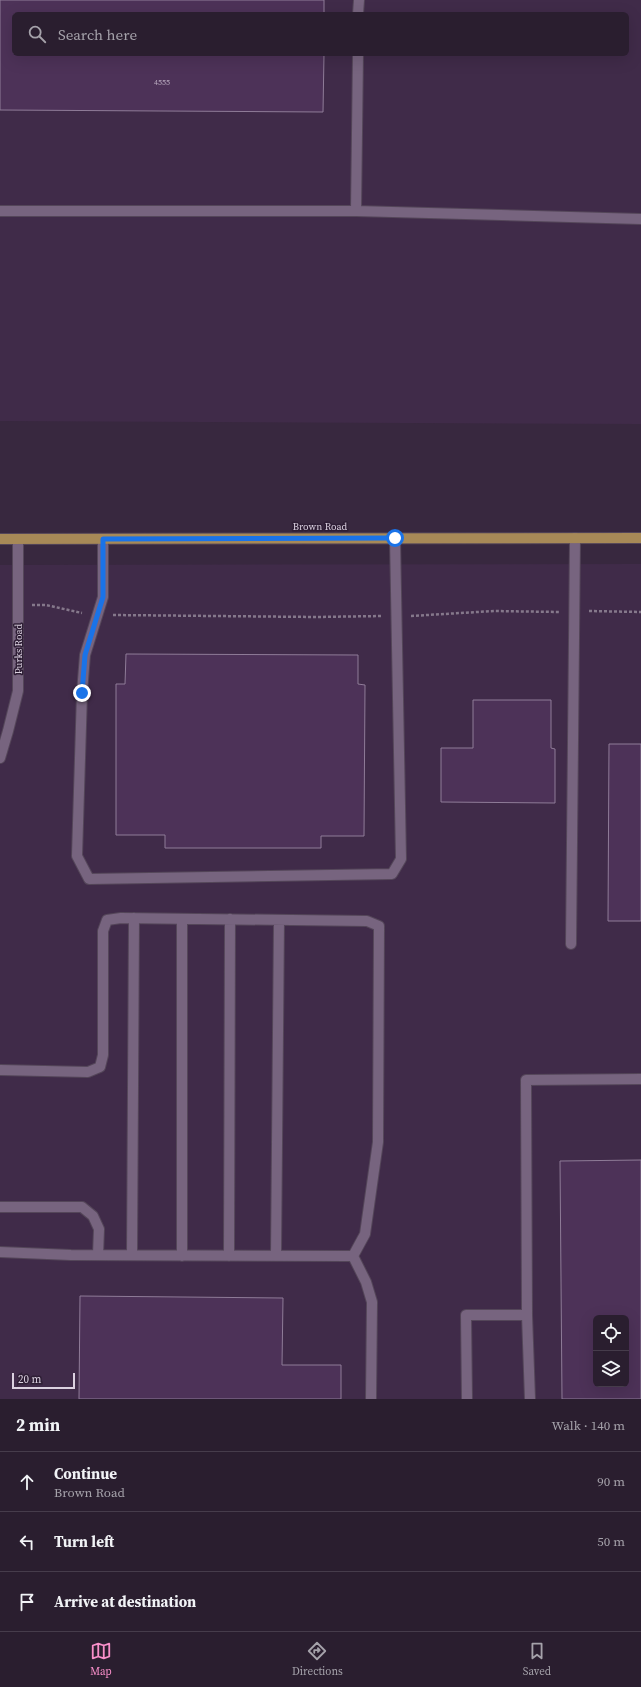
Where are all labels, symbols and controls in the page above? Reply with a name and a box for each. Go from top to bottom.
search box [12,12,629,56]
icon: search [26,23,48,45]
text: Search here [58,24,137,45]
house number: 4555 [154,77,170,88]
street label: Brown Road [293,520,348,533]
route start [386,529,404,547]
street label: Purks Road [12,623,25,674]
route end [73,684,91,702]
map controls [593,1315,629,1387]
button: locate [593,1315,629,1351]
button: layers [593,1351,629,1387]
scale bar [12,1371,75,1390]
text: 20 m [18,1372,41,1387]
text: 2 min [16,1413,60,1437]
text: Walk · 140 m [552,1417,625,1434]
text: Continue [54,1463,117,1484]
icon: ahead [16,1471,38,1493]
text: 90 m [597,1473,625,1490]
text: Brown Road [54,1484,125,1501]
icon: left [16,1531,38,1553]
text: Turn left [54,1531,114,1552]
text: 50 m [597,1533,625,1550]
icon: arrive [16,1591,38,1613]
text: Arrive at destination [54,1591,196,1612]
tab: Map [90,1640,112,1679]
tab: Directions [292,1640,343,1679]
tab: Saved [523,1640,551,1679]

